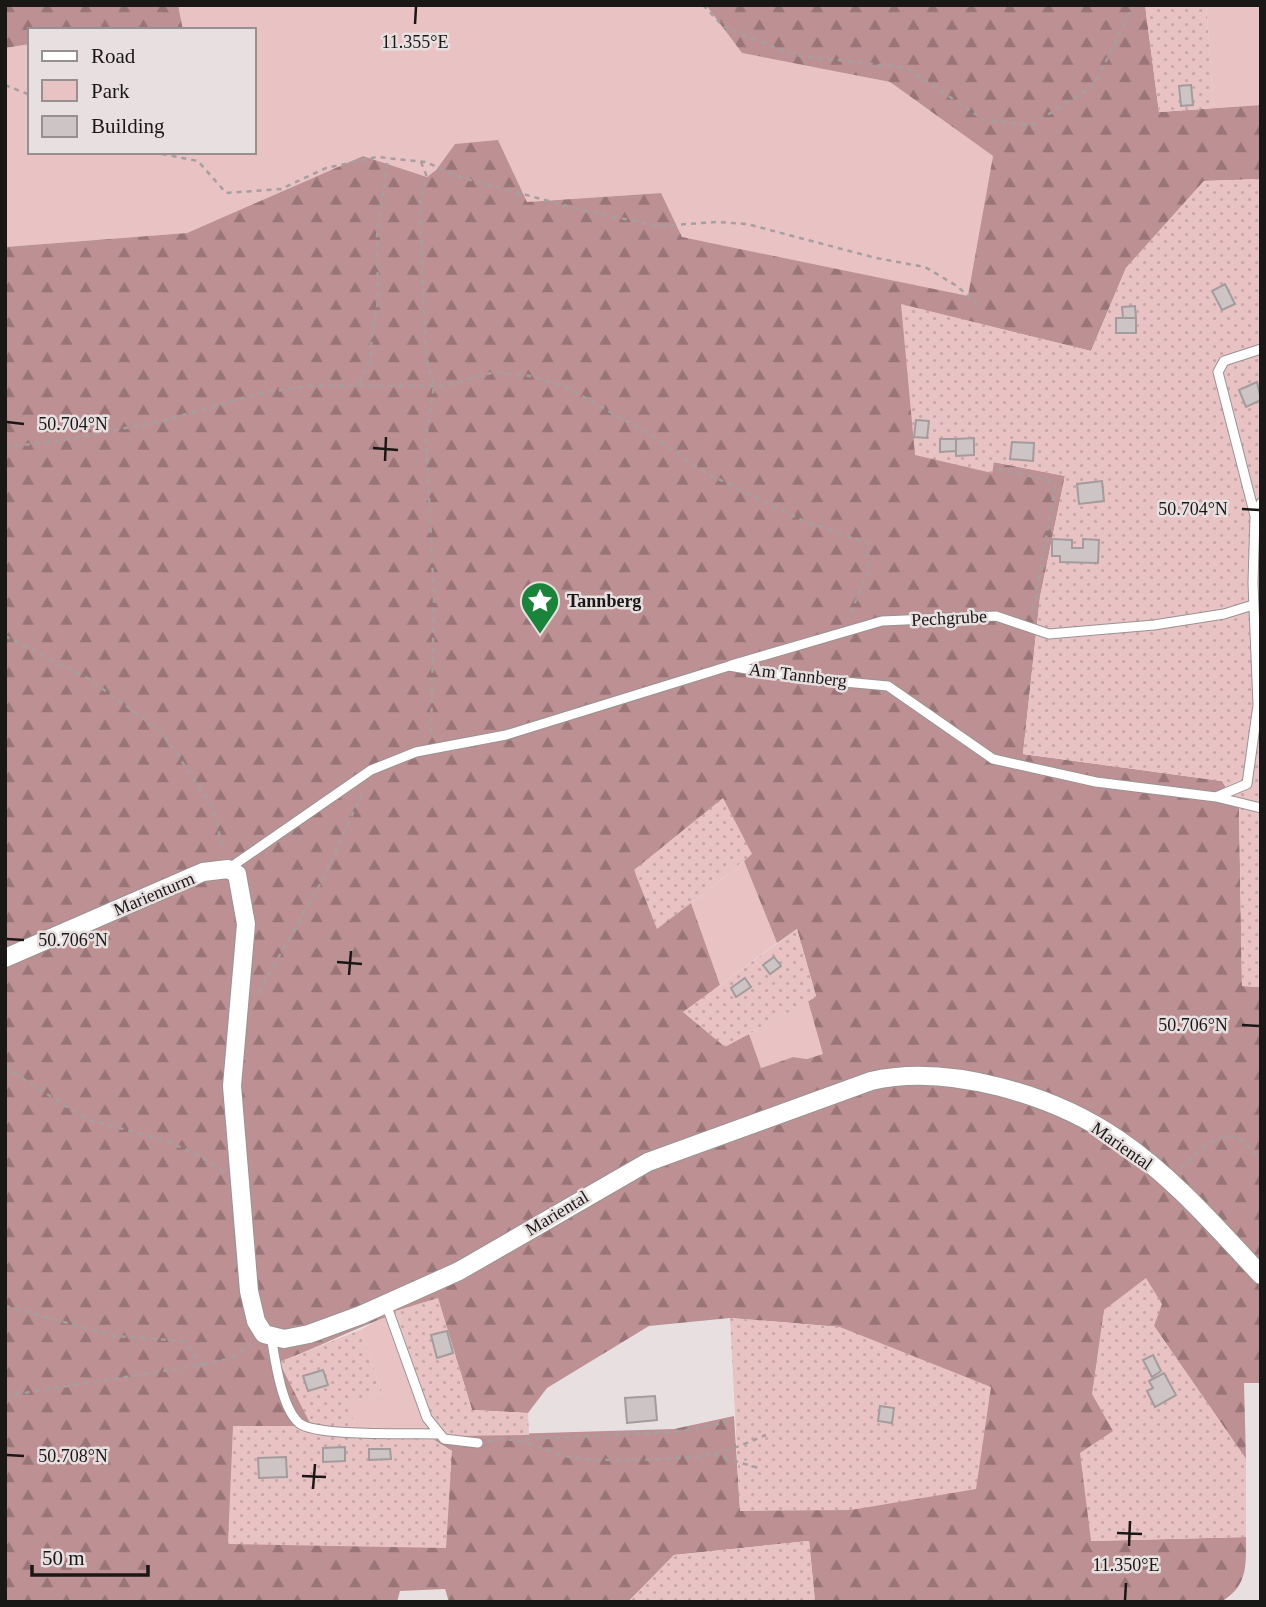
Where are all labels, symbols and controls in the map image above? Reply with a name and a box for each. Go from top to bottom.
legend [28,28,256,154]
text: 11.355°E [381,32,449,52]
text: Road [91,44,136,68]
text: Park [91,79,130,103]
text: Building [91,114,165,138]
text: 50.704°N [38,414,108,434]
text: 50.704°N [1158,499,1228,519]
place icon: Tannberg [519,580,561,635]
place label: Tannberg [567,591,641,611]
street label: Pechgrube [911,606,987,630]
street label: Am Tannberg [748,659,848,691]
street label: Marienturm [111,868,197,920]
text: 50.706°N [38,930,108,950]
text: 50.706°N [1158,1015,1228,1035]
street label: Mariental [1088,1118,1156,1174]
street label: Mariental [522,1186,592,1240]
text: 50.708°N [38,1446,108,1466]
scale bar [32,1534,147,1578]
text: 50 m [42,1546,85,1570]
text: 11.350°E [1092,1555,1160,1575]

